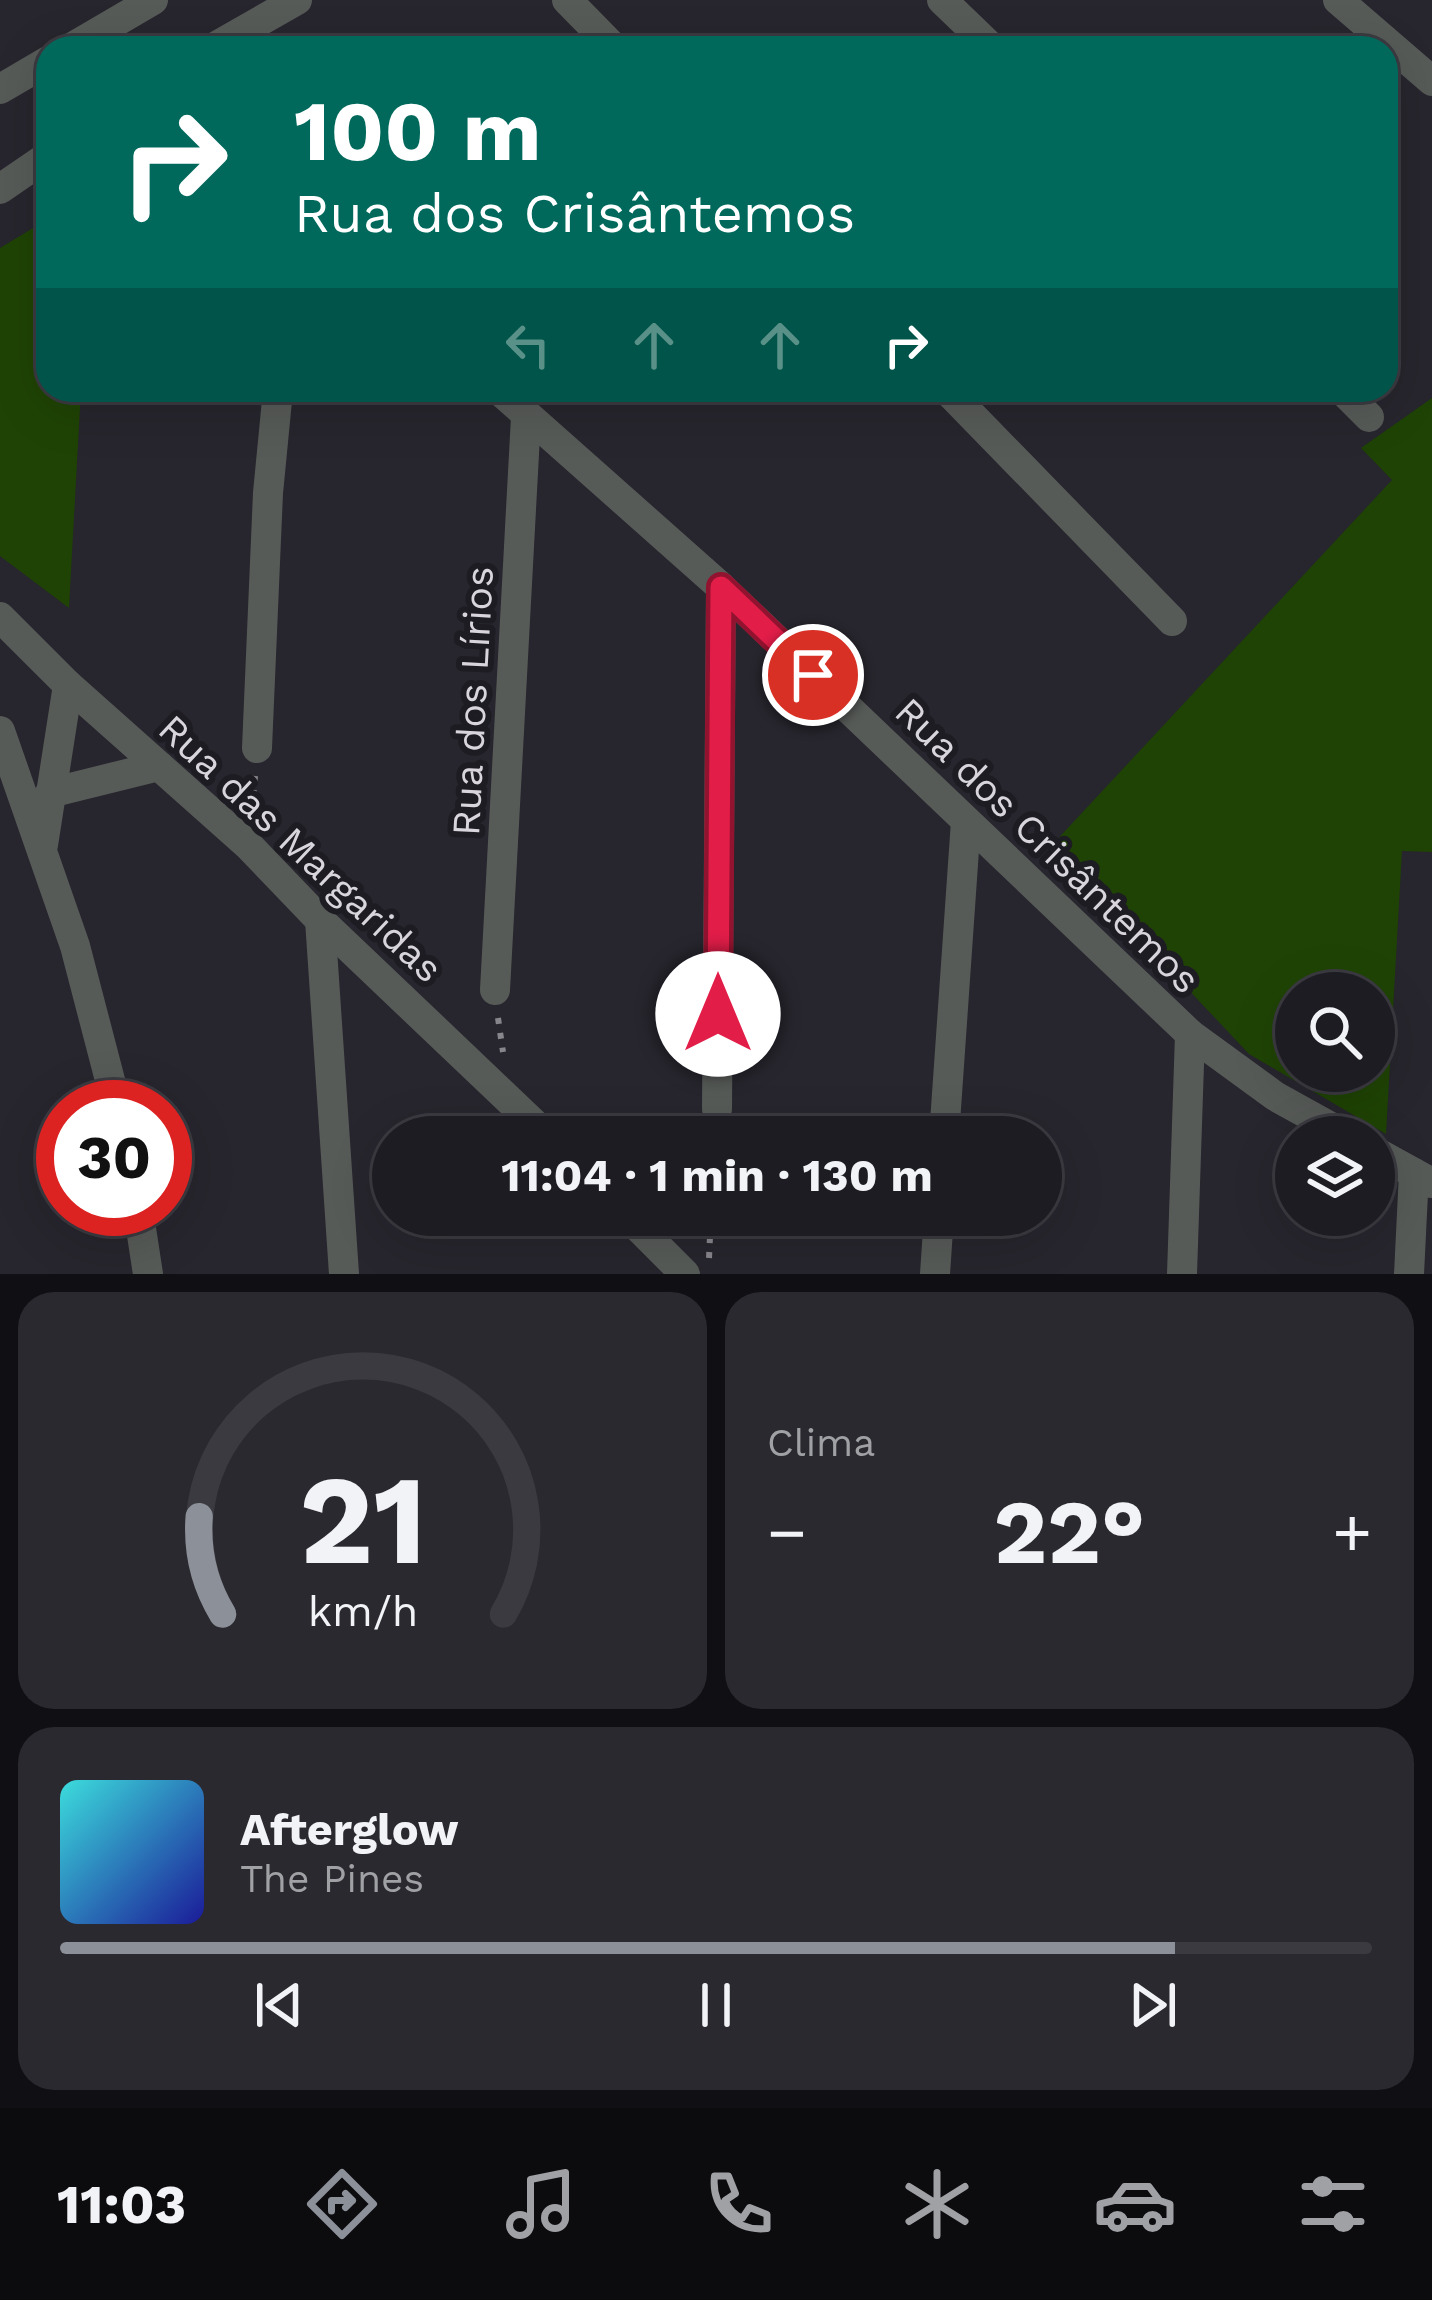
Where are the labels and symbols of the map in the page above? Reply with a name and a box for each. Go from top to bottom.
street label: Rua dos Lírios [443,565,502,837]
pin [762,624,864,726]
street label: Rua dos Crisântemos [886,688,1209,1002]
street label: Rua das Margaridas [150,706,452,991]
position arrow [655,951,781,1077]
speed limit sign: 30 [36,1080,192,1236]

